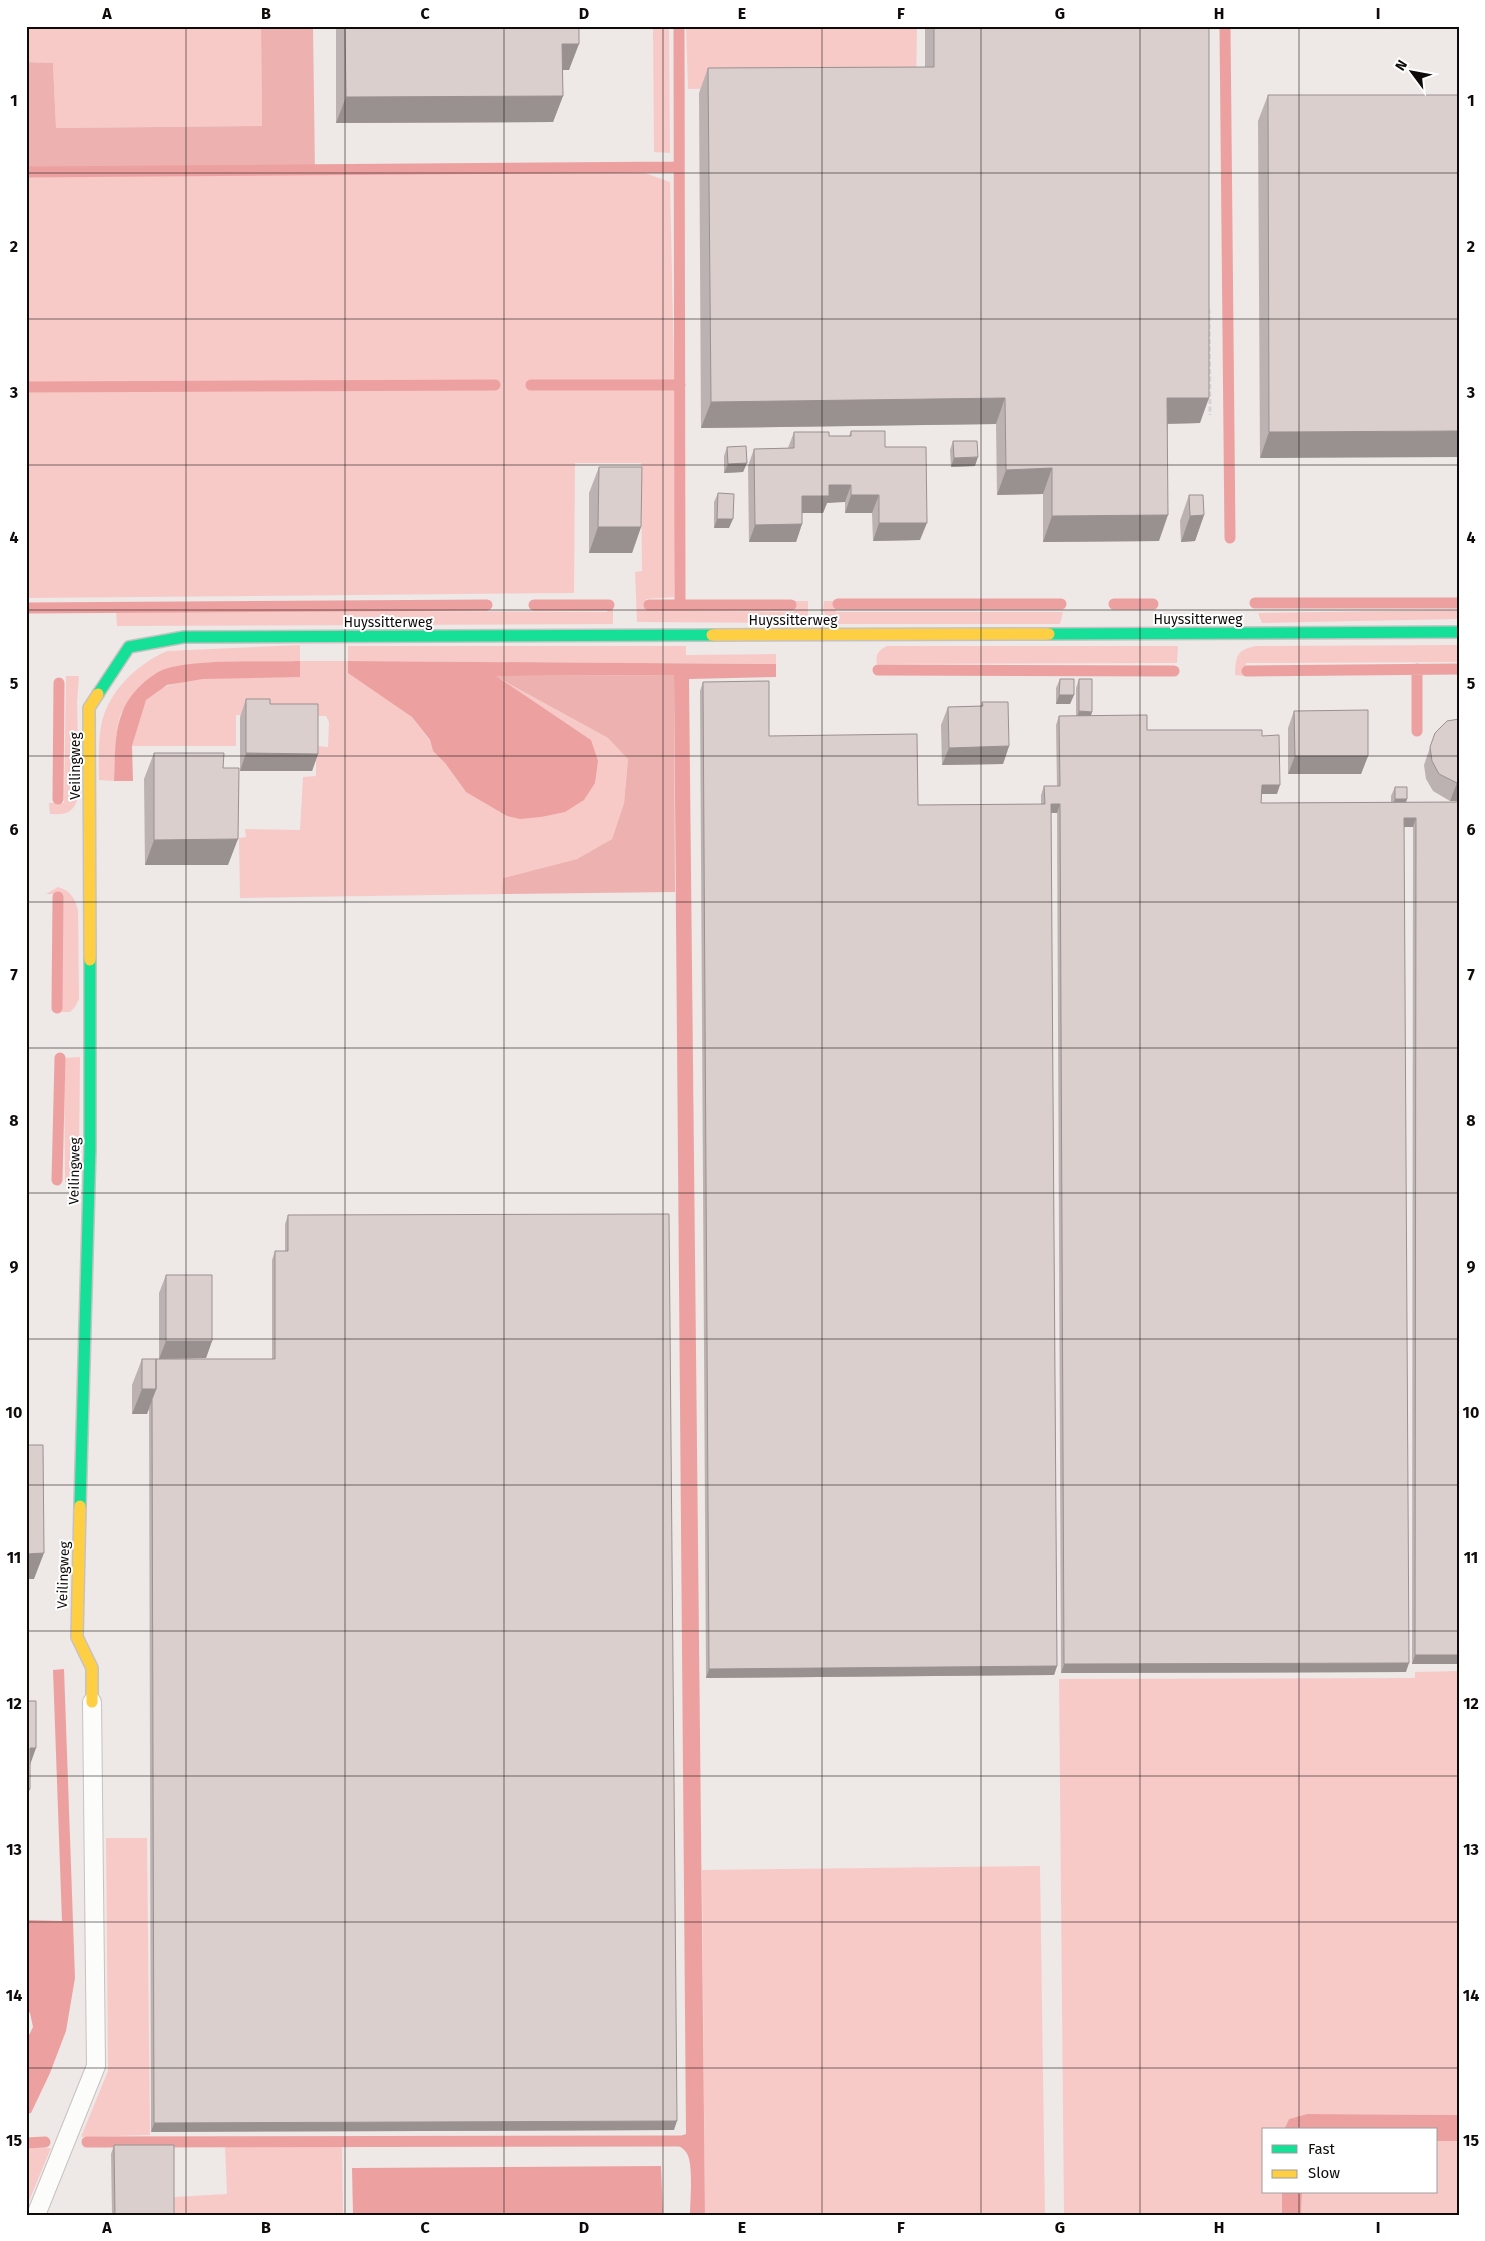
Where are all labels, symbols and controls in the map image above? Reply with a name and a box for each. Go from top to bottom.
text: A [101,4,112,23]
text: B [261,4,271,23]
text: C [420,4,430,23]
text: D [579,4,589,23]
text: E [738,4,746,23]
text: F [897,4,905,23]
text: G [1055,4,1065,23]
text: H [1214,4,1224,23]
text: I [1376,4,1380,23]
north arrow [1388,48,1438,98]
text: N [1392,57,1411,74]
text: 1 [10,91,18,110]
text: 1 [1467,91,1475,110]
text: 2 [10,237,18,256]
text: 2 [1467,237,1475,256]
text: 3 [9,383,18,402]
text: 3 [1466,383,1475,402]
text: 4 [9,528,19,547]
text: 4 [1466,528,1476,547]
street label: Huyssitterweg [1153,611,1243,628]
street label: Huyssitterweg [748,612,838,629]
street label: Huyssitterweg [343,614,433,631]
text: 5 [10,674,19,693]
text: 5 [1467,674,1476,693]
street label: Veilingweg [67,732,84,800]
text: 6 [9,820,19,839]
text: 6 [1466,820,1476,839]
text: 7 [10,965,18,984]
text: 7 [1467,965,1475,984]
text: 8 [9,1111,19,1130]
text: 8 [1466,1111,1476,1130]
street label: Veilingweg [65,1136,84,1205]
text: 9 [10,1257,19,1276]
text: 9 [1467,1257,1476,1276]
text: 10 [6,1403,22,1422]
text: 10 [1463,1403,1479,1422]
street label: Veilingweg [54,1540,73,1609]
text: 11 [7,1548,21,1567]
text: 11 [1464,1548,1478,1567]
text: 12 [6,1694,22,1713]
text: 12 [1463,1694,1479,1713]
text: 13 [6,1840,22,1859]
text: 13 [1463,1840,1479,1859]
text: 14 [6,1986,22,2005]
text: 14 [1463,1986,1479,2005]
legend [1262,2128,1438,2194]
text: 15 [6,2131,22,2150]
text: 15 [1463,2131,1479,2150]
text: Fast [1308,2140,1335,2158]
text: Slow [1308,2164,1340,2182]
text: A [101,2218,112,2237]
text: B [261,2218,271,2237]
text: C [420,2218,430,2237]
text: D [579,2218,589,2237]
text: E [738,2218,746,2237]
text: F [897,2218,905,2237]
text: G [1055,2218,1065,2237]
text: H [1214,2218,1224,2237]
text: I [1376,2218,1380,2237]

